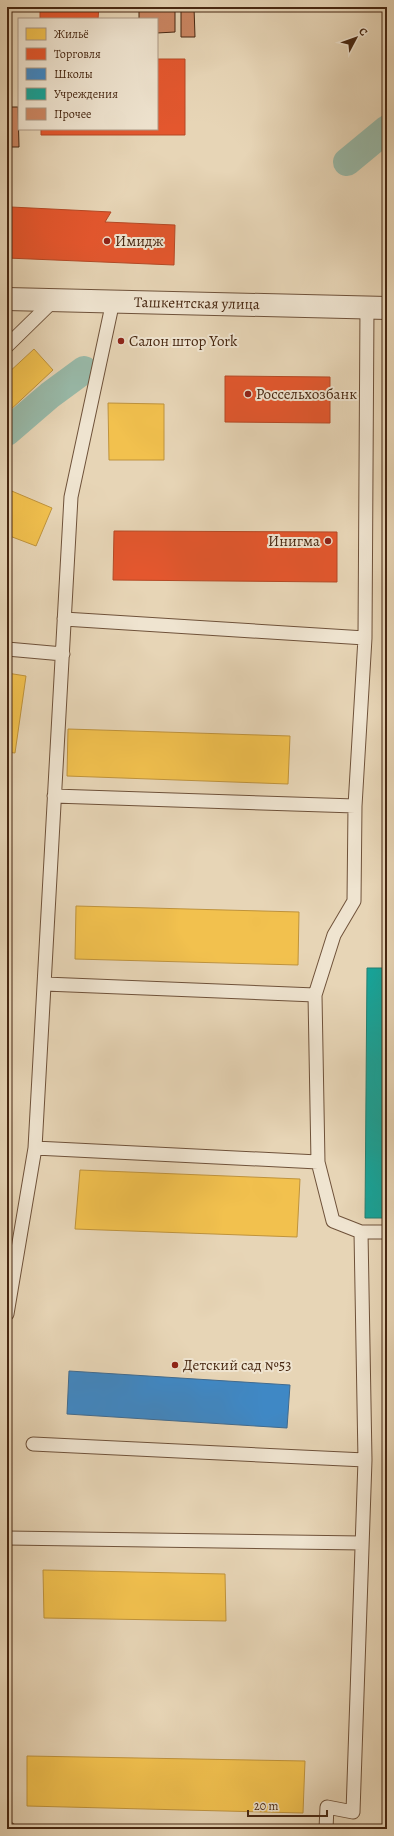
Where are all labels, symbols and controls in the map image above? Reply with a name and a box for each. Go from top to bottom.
legend [18,18,158,130]
north arrow [336,18,376,58]
text: С [355,24,371,39]
text: Жильё [54,26,89,42]
text: Торговля [54,46,101,62]
text: Школы [54,66,93,82]
text: Учреждения [54,86,118,102]
text: Прочее [54,106,92,122]
place label: Имидж [115,231,164,251]
marker: Имидж [102,236,112,246]
street label: Ташкентская улица [134,292,260,314]
place label: Салон штор York [129,331,238,351]
marker: Салон штор York [116,336,126,346]
place label: Россельхозбанк [256,384,357,404]
marker: Россельхозбанк [243,389,253,399]
place label: Инигма [268,531,320,551]
marker: Инигма [323,536,333,546]
place label: Детский сад №53 [183,1355,291,1375]
marker: Детский сад №53 [170,1360,180,1370]
scale bar [248,1792,327,1818]
text: 20 m [254,1798,278,1814]

